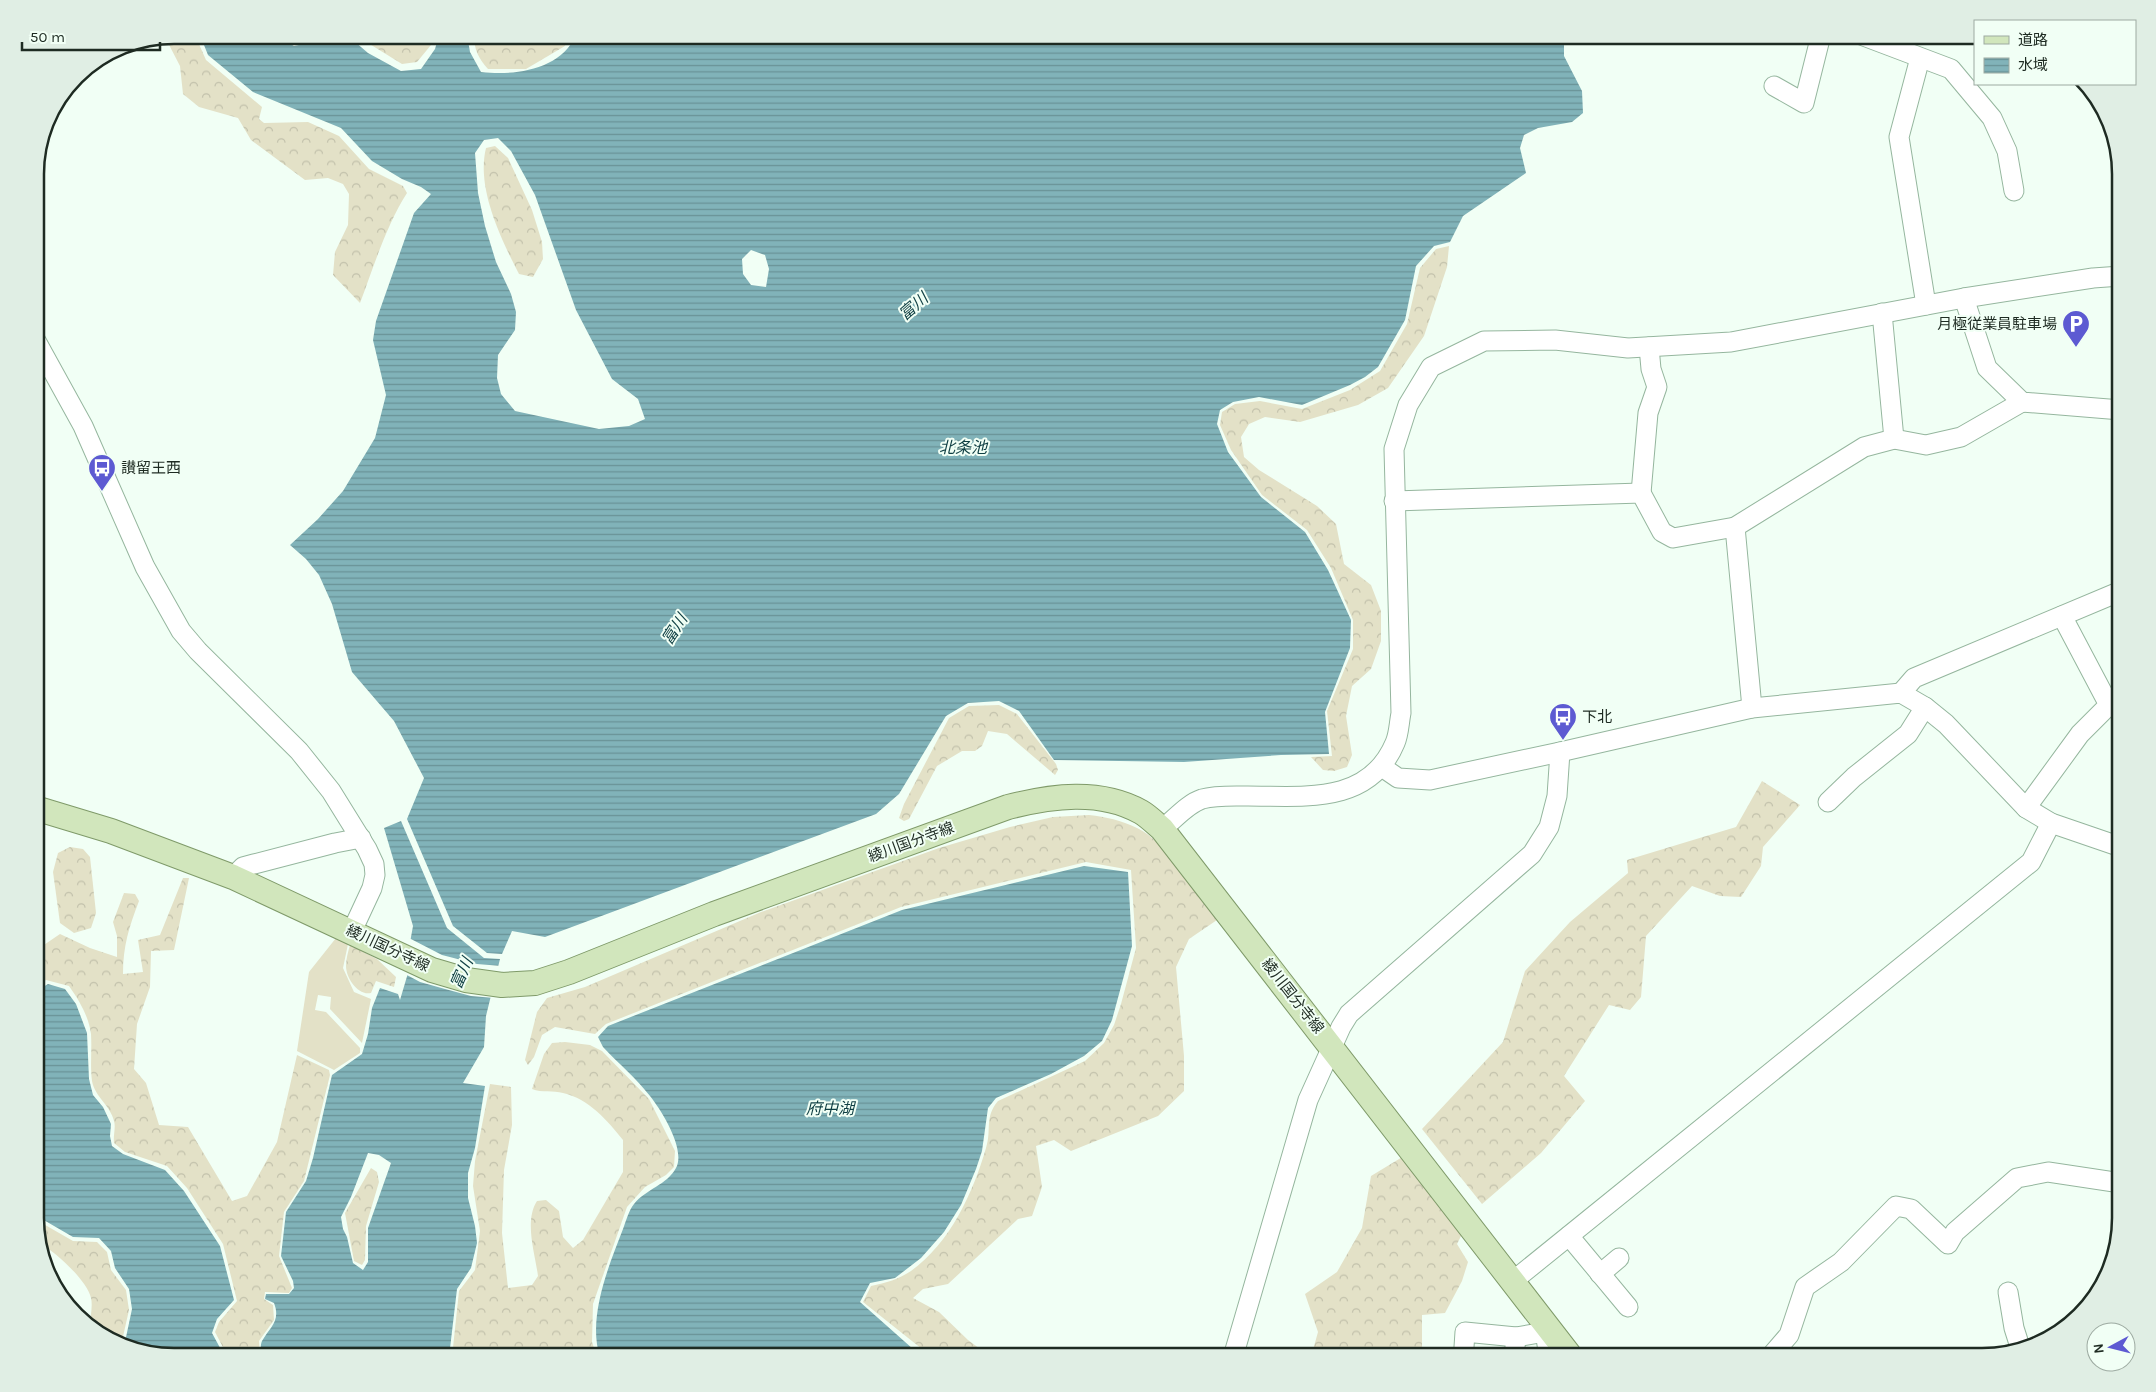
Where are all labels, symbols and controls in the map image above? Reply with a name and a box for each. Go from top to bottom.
scale bar [22,20,160,52]
legend [1974,20,2136,85]
text: 50 m [30,28,65,46]
text: 道路 [2018,31,2048,49]
text: 水域 [2018,56,2048,74]
water label: 富川 [895,287,933,324]
parking icon: 月極従業員駐車場 [2061,309,2091,348]
place label: 月極従業員駐車場 [1937,315,2057,333]
water label: 北条池 [939,438,989,457]
bus stop icon: 讃留王西 [87,453,117,492]
place label: 讃留王西 [121,459,181,477]
water label: 富川 [658,609,692,648]
bus stop icon: 下北 [1548,702,1578,741]
place label: 下北 [1582,708,1612,726]
street label: 綾川国分寺線 [866,818,956,866]
street label: 綾川国分寺線 [343,921,433,975]
water label: 富川 [446,953,477,992]
street label: 綾川国分寺線 [1258,955,1328,1037]
water label: 府中湖 [806,1099,857,1118]
north arrow [2086,1322,2136,1372]
text: N [2090,1343,2108,1355]

